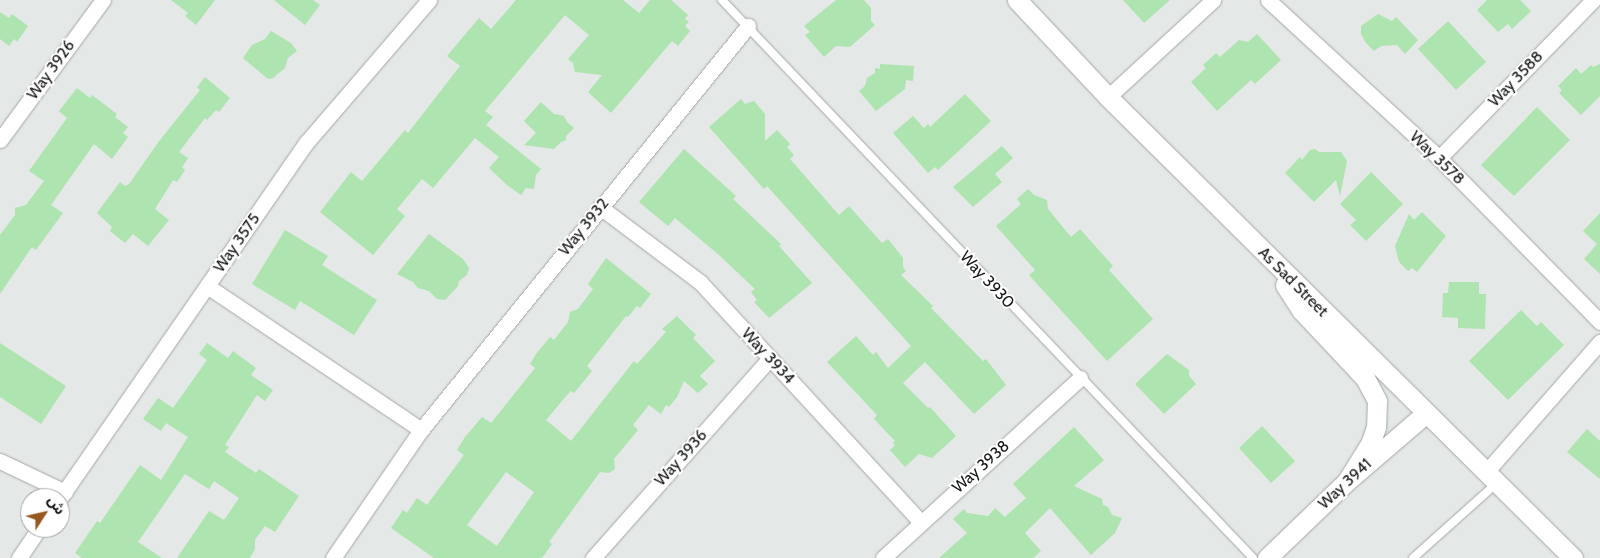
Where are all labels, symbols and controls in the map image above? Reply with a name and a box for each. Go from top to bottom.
street label: Way 3926 [23,37,79,103]
street label: Way 3588 [1485,47,1547,111]
street label: Way 3578 [1406,127,1468,189]
street label: Way 3932 [555,194,613,260]
street label: Way 3575 [210,210,264,276]
street label: As Sad Street [1254,243,1332,321]
street label: Way 3930 [956,247,1018,313]
street label: Way 3934 [737,324,799,388]
street label: Way 3936 [651,426,711,490]
street label: Way 3938 [949,437,1013,497]
street label: Way 3941 [1314,455,1376,513]
north arrow [20,488,70,538]
text: ش [44,492,69,518]

